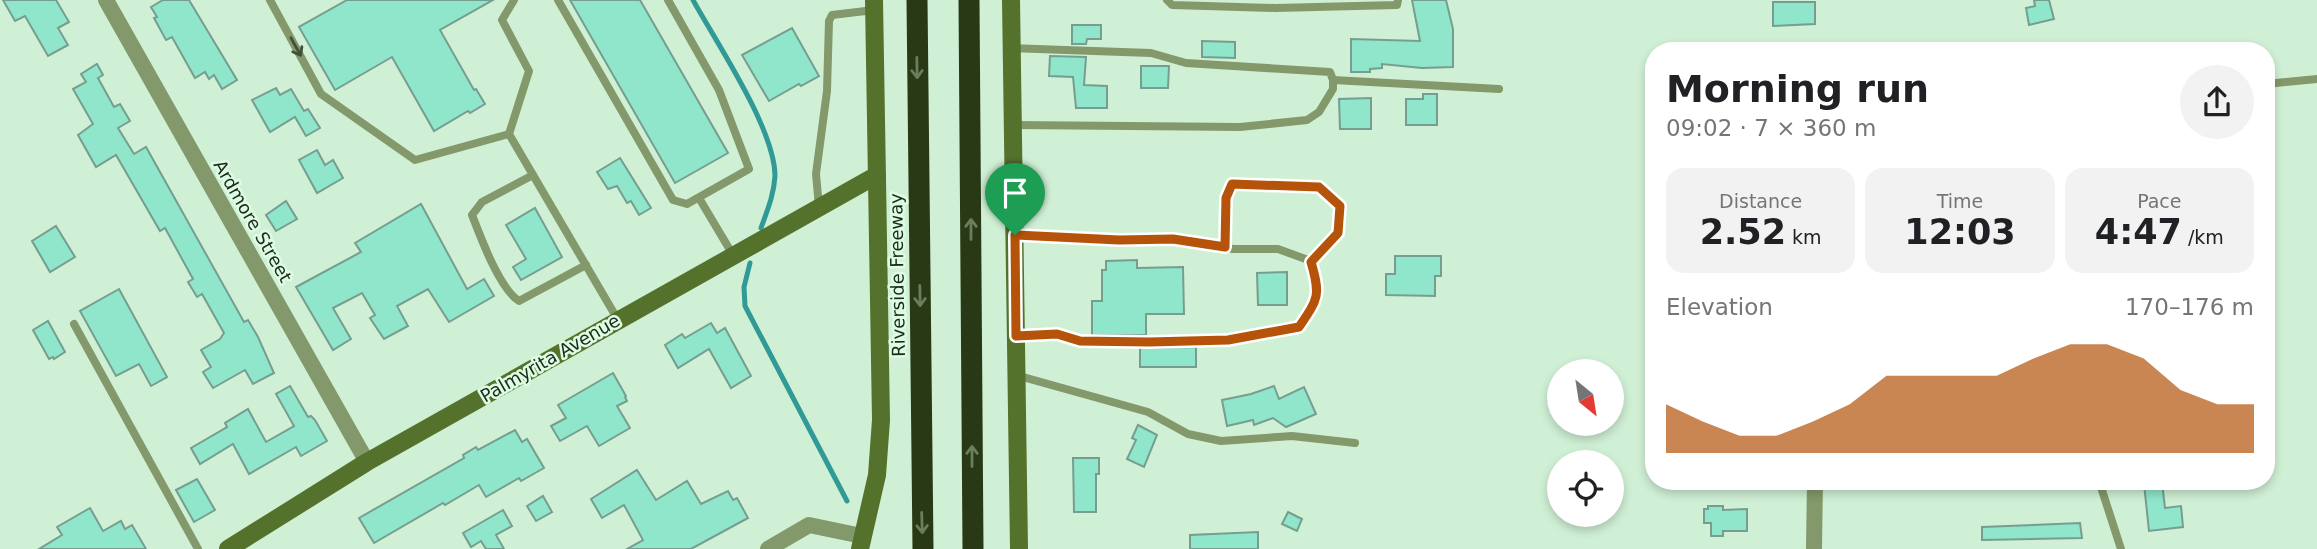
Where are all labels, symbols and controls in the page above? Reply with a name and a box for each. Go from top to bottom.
one-way arrow [290,36,303,57]
one-way arrow [911,56,924,79]
button: share [2180,65,2254,139]
text: Morning run [1666,67,1929,111]
text: 09:02 · 7 × 360 m [1666,115,1876,141]
street label: Ardmore Street [209,156,297,286]
pin [985,163,1045,235]
icon: arrive [996,174,1034,212]
text: Distance [1719,190,1802,212]
text: Time [1937,190,1983,212]
text: Pace [2137,190,2182,212]
street label: Riverside Freeway [885,193,909,357]
text: 2.52 [1700,212,1786,252]
text: 12:03 [1904,212,2016,252]
text: 4:47 [2095,212,2182,252]
one-way arrow [964,218,978,241]
text: km [1786,226,1822,248]
text: /km [2182,226,2224,248]
one-way arrow [913,284,926,307]
text: Elevation [1666,294,1773,320]
text: 170–176 m [2125,294,2254,320]
street label: Palmyrita Avenue [477,310,623,406]
north arrow [1547,359,1624,436]
map controls [1547,359,1624,527]
one-way arrow [965,445,979,468]
button: locate [1547,450,1624,527]
one-way arrow [916,511,929,534]

